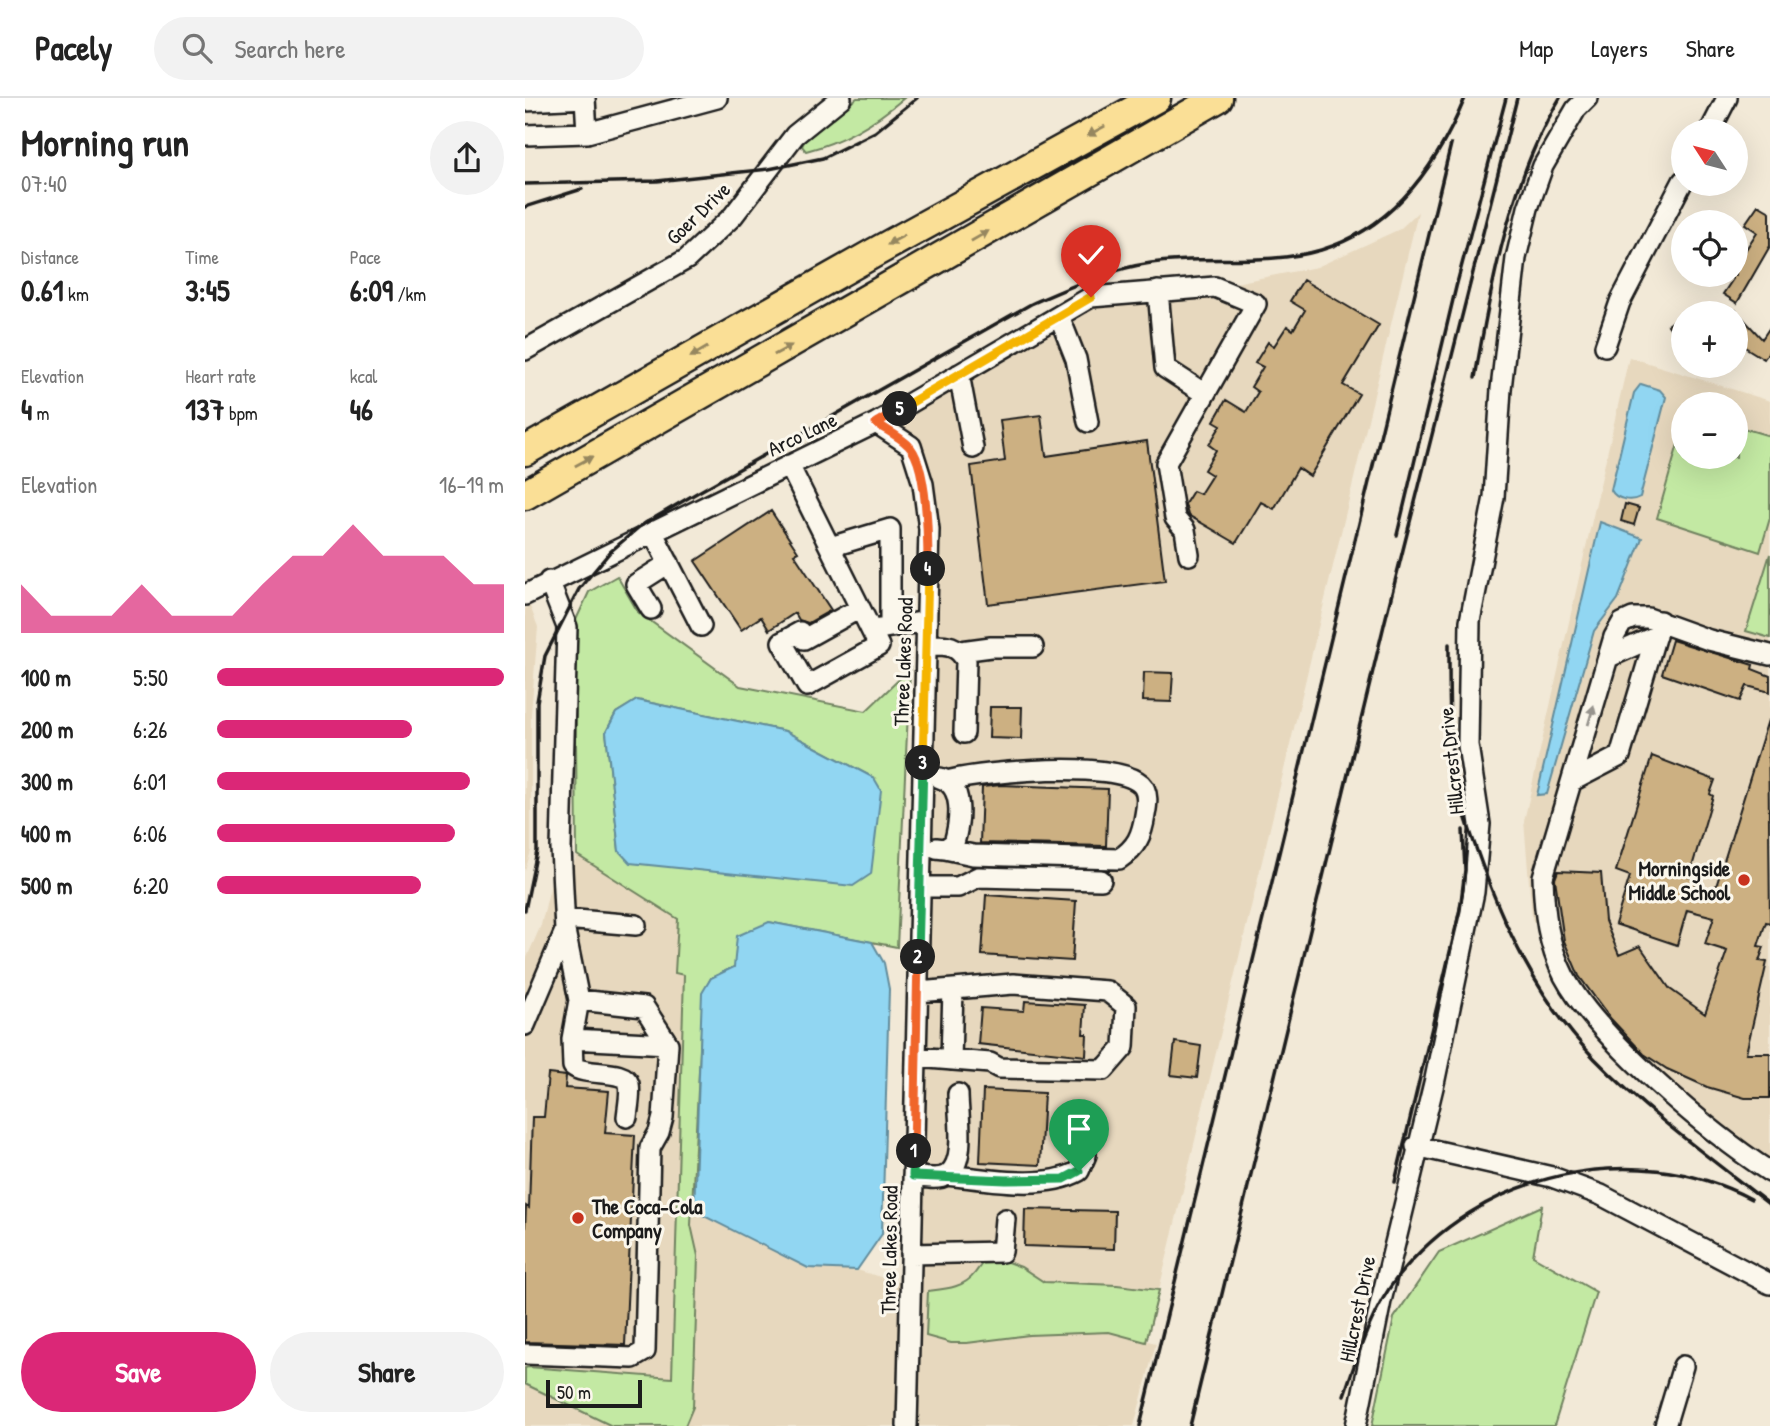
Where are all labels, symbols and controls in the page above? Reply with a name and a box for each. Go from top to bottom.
search box [154,17,644,80]
text: Pacely [35,26,112,70]
icon: search [178,29,216,67]
text: Search here [234,31,346,66]
text: Map [1519,32,1553,64]
text: Layers [1591,32,1648,64]
text: Share [1686,32,1735,64]
text: Morning run [21,116,189,168]
north arrow [1671,119,1748,196]
map controls [1671,119,1748,469]
button: share [430,121,504,195]
one-way arrow [1086,125,1106,137]
text: 07:40 [21,168,67,199]
street label: Goer Drive [659,175,737,251]
button: locate [1671,210,1748,287]
pin [1061,225,1121,297]
one-way arrow [970,230,989,242]
one-way arrow [887,234,906,246]
icon: check [1072,236,1110,274]
text: Distance [21,244,79,270]
text: Time [185,244,219,270]
text: Pace [350,244,381,270]
text: 0.61 [21,270,64,310]
text: 3:45 [185,270,230,310]
text: 6:09 [350,270,393,310]
text: km [64,281,89,307]
text: /km [393,281,426,307]
button: + [1671,301,1748,378]
one-way arrow [773,344,792,356]
one-way arrow [689,346,708,358]
text: Elevation [21,363,84,389]
text: Heart rate [185,363,256,389]
text: kcal [350,363,377,389]
text: 4 [21,389,32,429]
text: 137 [185,389,225,429]
text: 46 [350,389,373,429]
pin: 5 [883,392,917,426]
button: − [1671,392,1748,469]
text: 5 [895,395,904,421]
text: m [32,400,50,426]
text: bpm [225,400,258,426]
street label: Arco Lane [763,405,841,463]
one-way arrow [575,455,594,467]
text: Elevation [21,469,97,500]
text: 16–19 m [439,469,504,500]
pin: 4 [911,552,945,587]
text: 4 [924,555,931,581]
street label: Three Lakes Road [886,597,920,727]
text: 100 m [21,662,71,693]
text: 5:50 [133,662,168,693]
one-way arrow [1587,704,1597,725]
street label: Hillcrest Drive [1431,706,1471,816]
text: 200 m [21,714,73,745]
text: 6:26 [133,714,167,745]
pin: 3 [905,746,941,780]
text: 3 [918,749,927,775]
text: 300 m [21,766,73,797]
text: 6:01 [133,766,166,797]
text: 400 m [21,818,71,849]
text: 6:06 [133,818,167,849]
place label: Morningside Middle School [1629,854,1731,907]
text: 500 m [21,870,72,901]
text: 6:20 [133,870,169,901]
marker: Morningside Middle School [1736,872,1752,888]
pin: 2 [901,940,935,974]
text: 2 [913,943,922,969]
pin [1049,1099,1109,1171]
icon: arrive [1060,1110,1098,1148]
pin: 1 [897,1134,931,1168]
text: 1 [910,1137,917,1163]
street label: Three Lakes Road [873,1185,905,1315]
place label: The Coca-Cola Company [591,1192,703,1246]
marker: The Coca-Cola Company [570,1210,586,1226]
street label: Hillcrest Drive [1332,1253,1382,1365]
button: Save [21,1332,256,1412]
button: Share [270,1332,504,1412]
scale bar [546,1377,642,1409]
text: 50 m [557,1379,591,1405]

